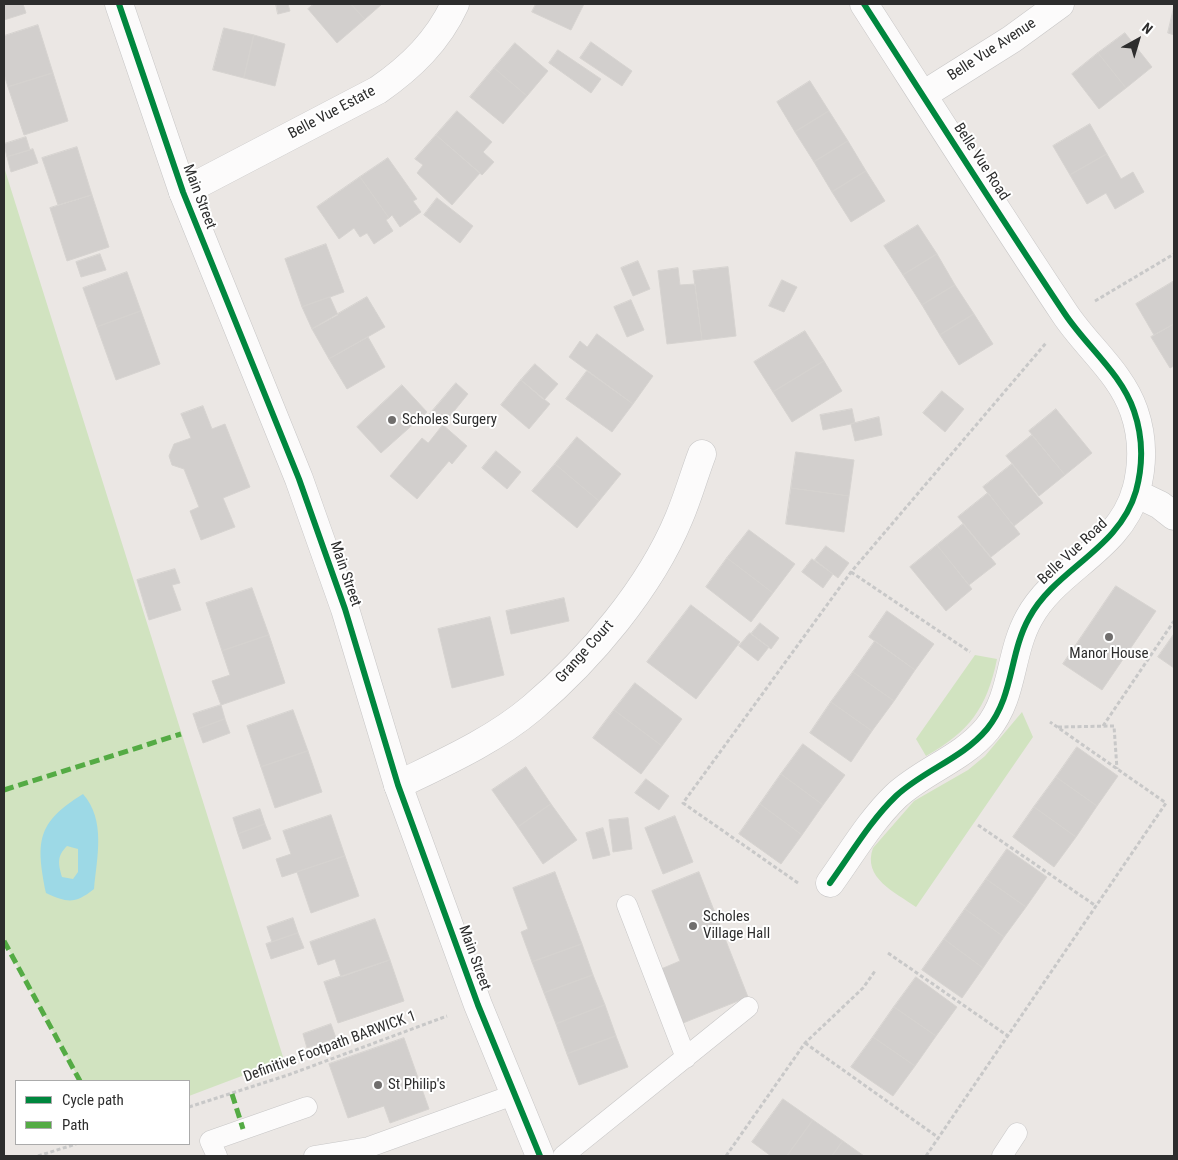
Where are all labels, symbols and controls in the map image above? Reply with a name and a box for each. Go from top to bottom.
street label: Belle Vue Avenue [944,15,1040,85]
north arrow [1113,15,1163,65]
text: N [1139,19,1156,37]
street label: Belle Vue Estate [285,83,379,143]
street label: Belle Vue Road [949,120,1013,204]
street label: Main Street [178,162,220,232]
place label: Scholes Surgery [402,411,497,429]
marker: Scholes Surgery [386,414,398,426]
street label: Belle Vue Road [1034,515,1112,589]
street label: Main Street [325,539,365,609]
street label: Grange Court [552,617,618,687]
marker: Manor House [1103,631,1115,643]
place label: Manor House [1069,645,1149,663]
place label: Scholes Village Hall [703,908,770,943]
marker: Scholes Village Hall [687,920,699,932]
street label: Main Street [454,923,494,993]
street label: Definitive Footpath BARWICK 1 [241,1007,419,1087]
place label: St Philip's [388,1076,446,1094]
marker: St Philip's [372,1079,384,1091]
legend [15,1080,190,1145]
text: Cycle path [62,1091,124,1109]
text: Path [62,1116,89,1134]

